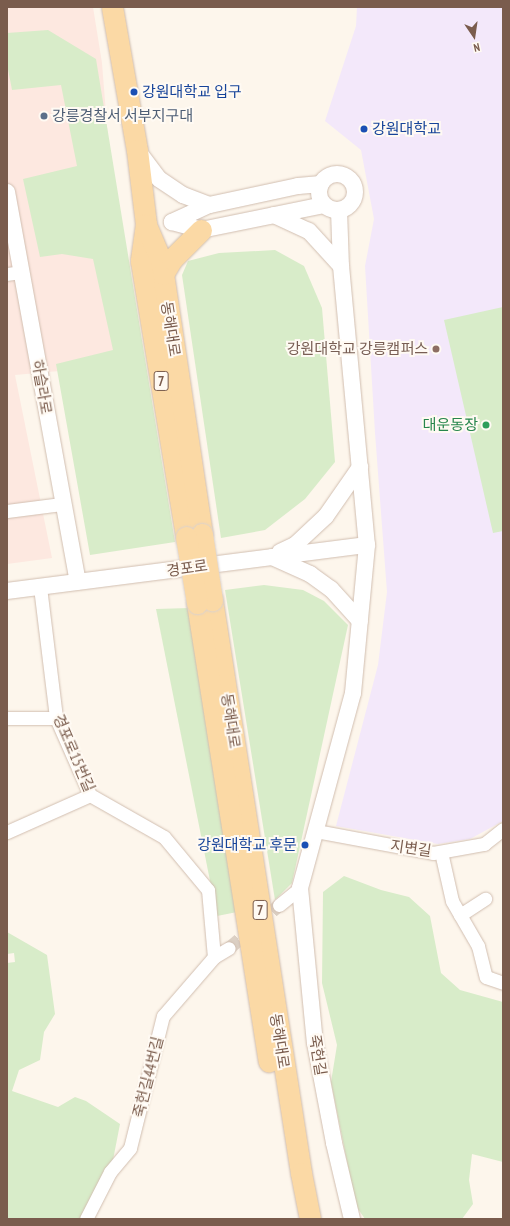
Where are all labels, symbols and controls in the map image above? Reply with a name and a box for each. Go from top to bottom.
north arrow [454,16,494,56]
text: N [472,40,481,55]
place label: 강원대학교 입구 [142,83,242,101]
marker: 강원대학교 입구 [129,87,139,97]
place label: 강릉경찰서 서부지구대 [52,107,193,125]
marker: 강릉경찰서 서부지구대 [39,111,49,121]
place label: 강원대학교 [372,120,441,138]
marker: 강원대학교 [359,124,369,134]
street label: 동해대로 [158,300,184,358]
place label: 강원대학교 강릉캠퍼스 [287,340,428,358]
marker: 강원대학교 강릉캠퍼스 [431,344,441,354]
street label: 하슬라로 [28,358,56,416]
road number: 7 [153,369,169,393]
place label: 대운동장 [423,416,478,434]
marker: 대운동장 [481,420,491,430]
street label: 경포로 [165,556,209,580]
street label: 동해대로 [218,692,244,750]
street label: 경포로15번길 [50,712,98,794]
place label: 강원대학교 후문 [197,836,297,854]
street label: 지변길 [389,836,433,860]
marker: 강원대학교 후문 [300,840,310,850]
road number: 7 [252,898,268,922]
street label: 동해대로 [267,1012,293,1070]
street label: 죽헌길 [306,1033,330,1077]
street label: 죽헌길44번길 [129,1035,167,1119]

